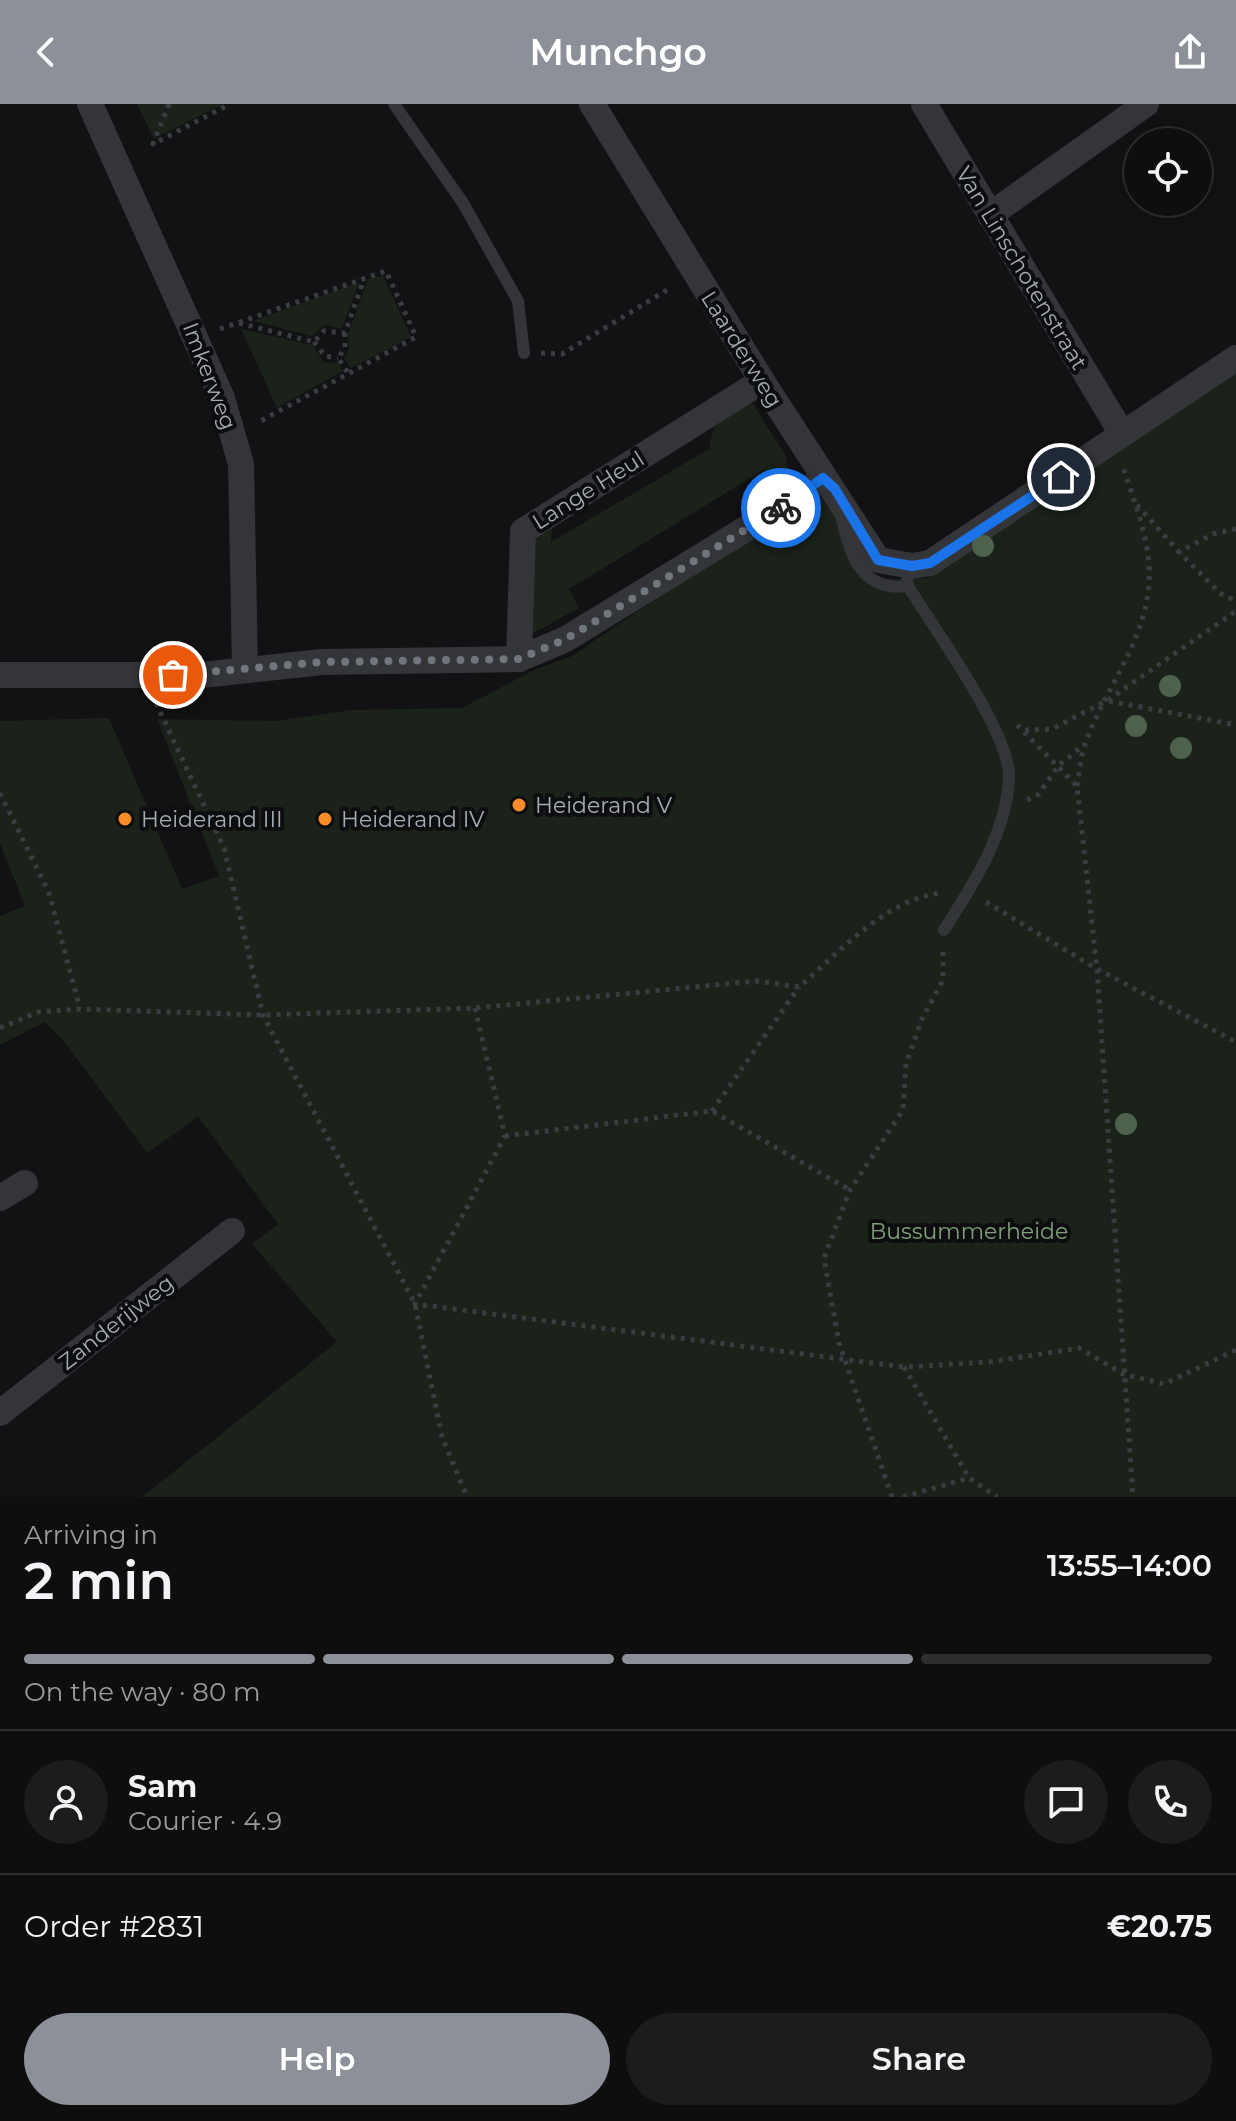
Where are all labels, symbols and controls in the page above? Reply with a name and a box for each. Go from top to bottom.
icon: back [24,30,68,74]
text: Munchgo [529,30,707,74]
icon: share [1168,30,1212,74]
map controls [1124,128,1212,216]
button: locate [1124,128,1212,216]
street label: Van Linschotenstraat [950,162,1093,375]
street label: Laarderweg [695,286,788,412]
street label: Imkerweg [177,319,242,434]
pin [1027,443,1095,511]
street label: Lange Heul [527,445,649,535]
icon: home [1039,455,1083,499]
courier [741,468,821,548]
icon: bike [759,486,803,530]
pin [139,641,207,709]
icon: bag [151,653,195,697]
place label: Heiderand V [535,792,673,819]
marker: Heiderand V [510,796,528,814]
place label: Heiderand III [141,806,283,833]
place label: Heiderand IV [341,806,485,833]
marker: Heiderand III [116,810,134,828]
marker: Heiderand IV [316,810,334,828]
park label: Bussummerheide [870,1218,1068,1245]
street label: Zanderijweg [53,1269,179,1376]
text: Arriving in [24,1519,158,1551]
text: 13:55–14:00 [1047,1547,1212,1584]
text: 2 min [24,1549,174,1612]
text: On the way · 80 m [24,1676,261,1708]
button: person [24,1760,108,1844]
button: chat [1024,1760,1108,1844]
button: phone [1128,1760,1212,1844]
text: Sam [128,1768,197,1805]
text: Courier · 4.9 [128,1805,282,1837]
text: Order #2831 [24,1908,204,1945]
text: €20.75 [1107,1908,1212,1945]
button: Help [24,2013,610,2105]
button: Share [626,2013,1212,2105]

